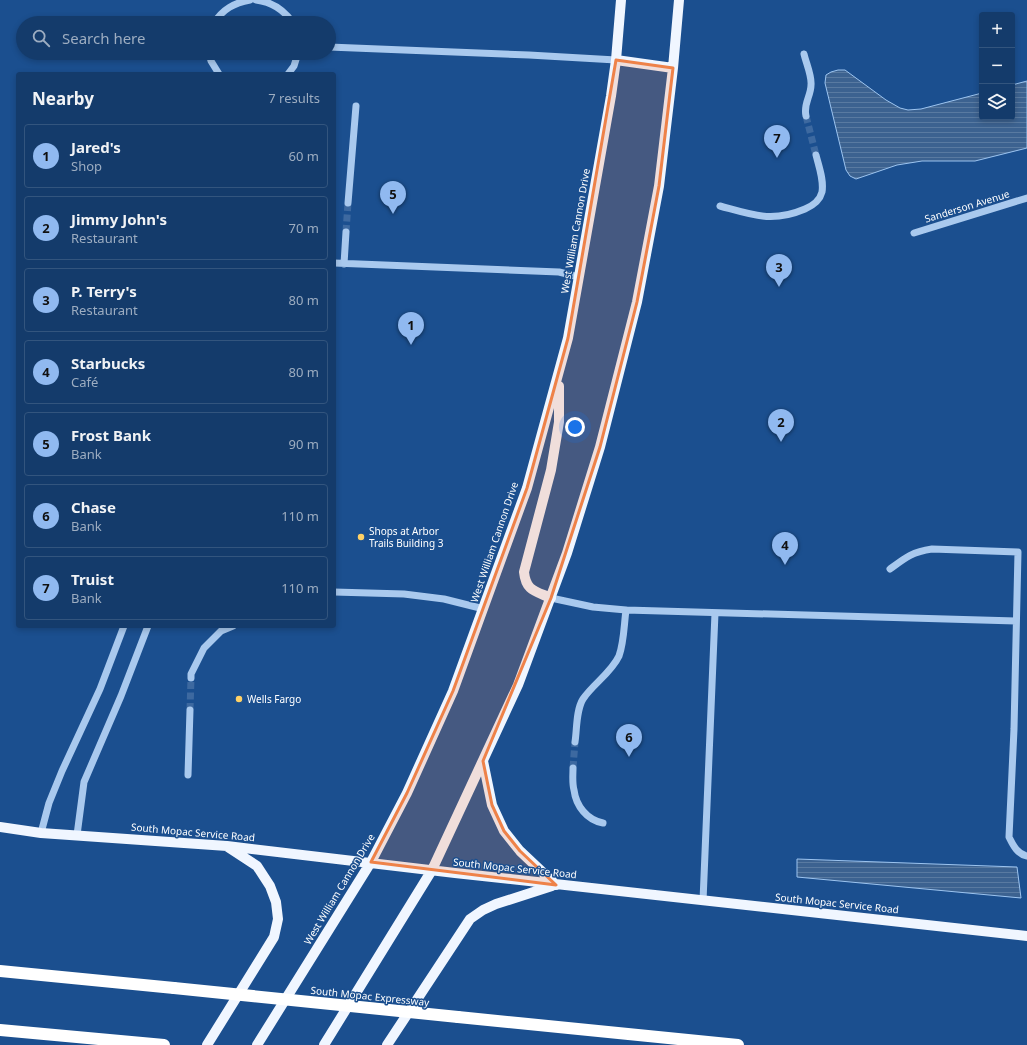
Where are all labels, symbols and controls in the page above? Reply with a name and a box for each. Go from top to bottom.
map controls [979,12,1015,120]
button: + [979,12,1015,48]
search box [16,16,336,60]
icon: search [30,27,52,49]
text: Search here [62,28,145,48]
button: − [979,48,1015,84]
button: layers [979,84,1015,120]
text: Nearby [32,87,94,110]
text: 7 results [268,89,320,107]
pin: 7 [764,125,790,158]
text: Jared's [71,137,121,157]
text: 1 [42,147,50,165]
text: 60 m [289,147,319,165]
text: Shop [71,157,102,175]
street label: West William Cannon Drive [557,167,593,295]
pin: 5 [380,181,406,214]
street label: Sanderson Avenue [923,186,1011,226]
text: Jimmy John's [71,209,167,229]
text: 2 [42,219,50,237]
text: 70 m [289,219,319,237]
text: Restaurant [71,229,138,247]
pin: 3 [766,254,792,287]
text: P. Terry's [71,281,137,301]
text: 3 [42,291,50,309]
text: 80 m [289,291,319,309]
text: Restaurant [71,301,138,319]
pin: 1 [398,312,424,345]
text: Starbucks [71,353,145,373]
text: 4 [42,363,50,381]
text: 80 m [289,363,319,381]
text: Café [71,373,98,391]
pin: 2 [768,409,794,442]
your location [565,417,585,437]
text: Frost Bank [71,425,151,445]
text: 5 [42,435,50,453]
text: 90 m [289,435,319,453]
text: Bank [71,445,102,463]
street label: West William Cannon Drive [467,479,521,604]
text: Chase [71,497,116,517]
text: 6 [42,507,50,525]
text: 110 m [281,507,319,525]
text: Bank [71,517,102,535]
place label: Shops at Arbor Trails Building 3 [369,524,444,550]
marker: Shops at Arbor Trails Building 3 [356,532,366,542]
pin: 4 [772,532,798,565]
text: Truist [71,569,114,589]
text: 7 [42,579,50,597]
text: 110 m [281,579,319,597]
text: Bank [71,589,102,607]
place label: Wells Fargo [247,692,301,706]
marker: Wells Fargo [234,694,244,704]
pin: 6 [616,724,642,757]
street label: South Mopac Service Road [130,820,256,844]
street label: West William Cannon Drive [300,831,378,947]
street label: South Mopac Service Road [452,855,578,881]
street label: South Mopac Service Road [774,890,900,916]
street label: South Mopac Expressway [310,983,431,1009]

